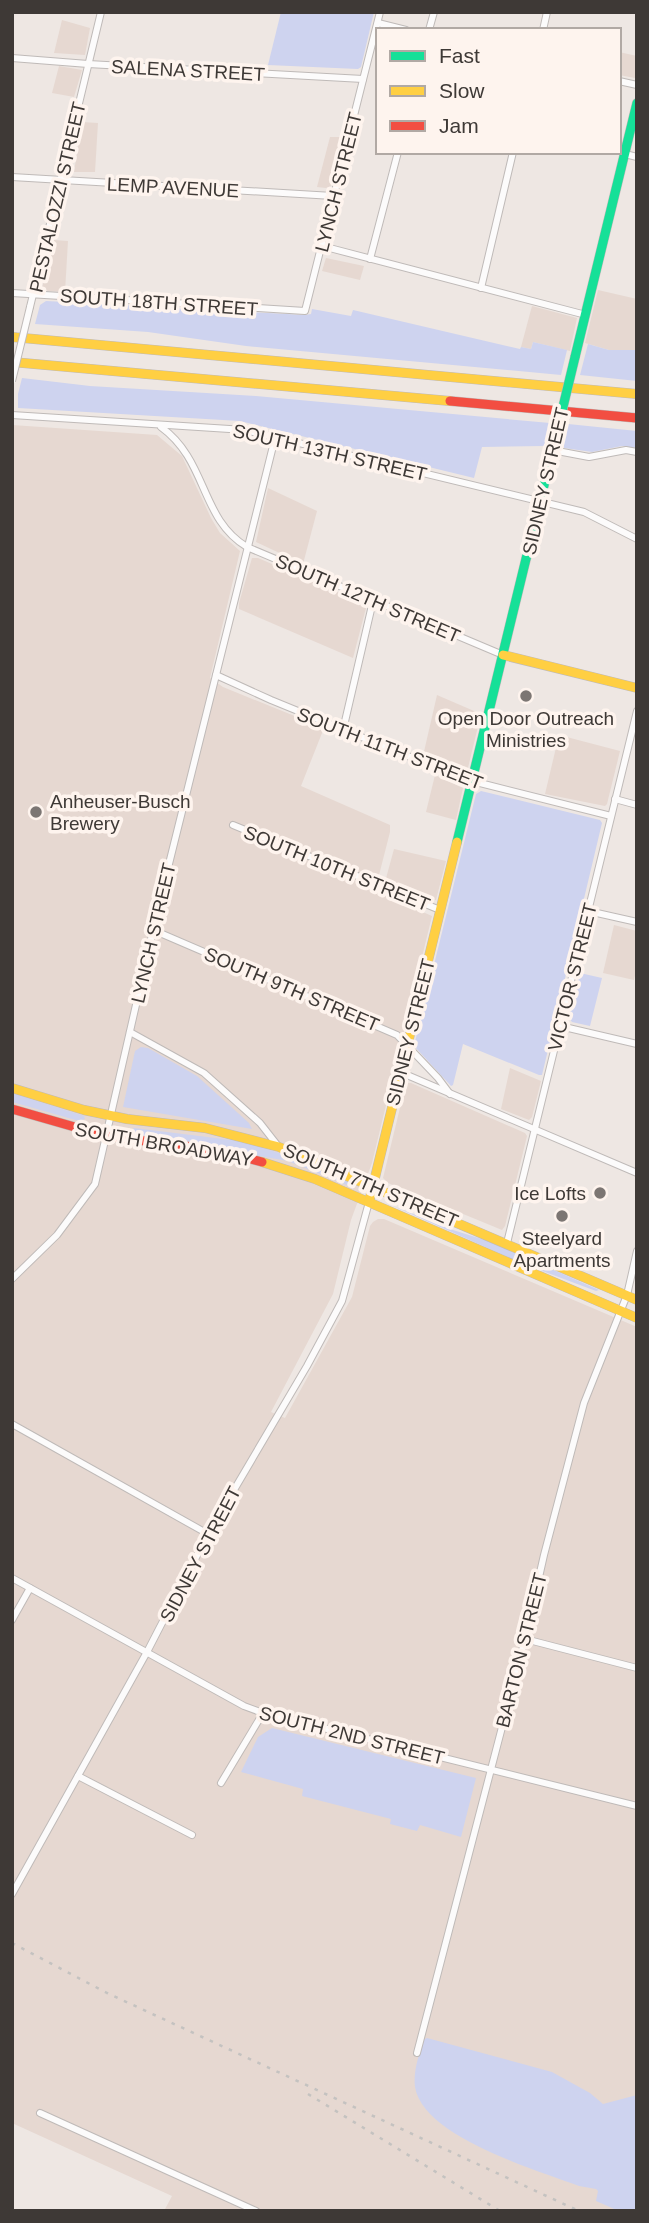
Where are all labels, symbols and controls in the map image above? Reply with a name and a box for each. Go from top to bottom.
legend [376,28,621,154]
text: Fast [439,44,480,67]
street label: SALENA STREET [110,56,266,85]
text: Slow [439,79,485,102]
street label: PESTALOZZI STREET [25,99,90,294]
street label: LYNCH STREET [311,110,366,254]
text: Jam [439,114,479,137]
street label: LEMP AVENUE [106,174,240,201]
street label: SOUTH 18TH STREET [59,285,259,320]
street label: SIDNEY STREET [518,405,573,557]
street label: SOUTH 13TH STREET [231,420,429,485]
street label: SOUTH 12TH STREET [272,550,464,647]
marker: Open Door Outreach Ministries [518,688,534,704]
street label: SOUTH 11TH STREET [294,703,486,794]
place label: Open Door Outreach Ministries [438,708,614,751]
place label: Anheuser-Busch Brewery [50,791,190,834]
marker: Anheuser-Busch Brewery [28,804,44,820]
street label: SOUTH 10TH STREET [241,822,433,916]
street label: LYNCH STREET [127,861,180,1005]
street label: VICTOR STREET [544,901,601,1053]
street label: SOUTH 9TH STREET [201,943,383,1036]
street label: SIDNEY STREET [382,956,439,1108]
street label: SOUTH BROADWAY [73,1118,255,1171]
street label: SOUTH 7TH STREET [280,1139,462,1232]
place label: Ice Lofts [514,1183,586,1204]
marker: Ice Lofts [592,1185,608,1201]
marker: Steelyard Apartments [554,1208,570,1224]
place label: Steelyard Apartments [513,1228,611,1271]
street label: SIDNEY STREET [156,1482,245,1626]
street label: BARTON STREET [492,1570,551,1730]
street label: SOUTH 2ND STREET [257,1702,447,1769]

